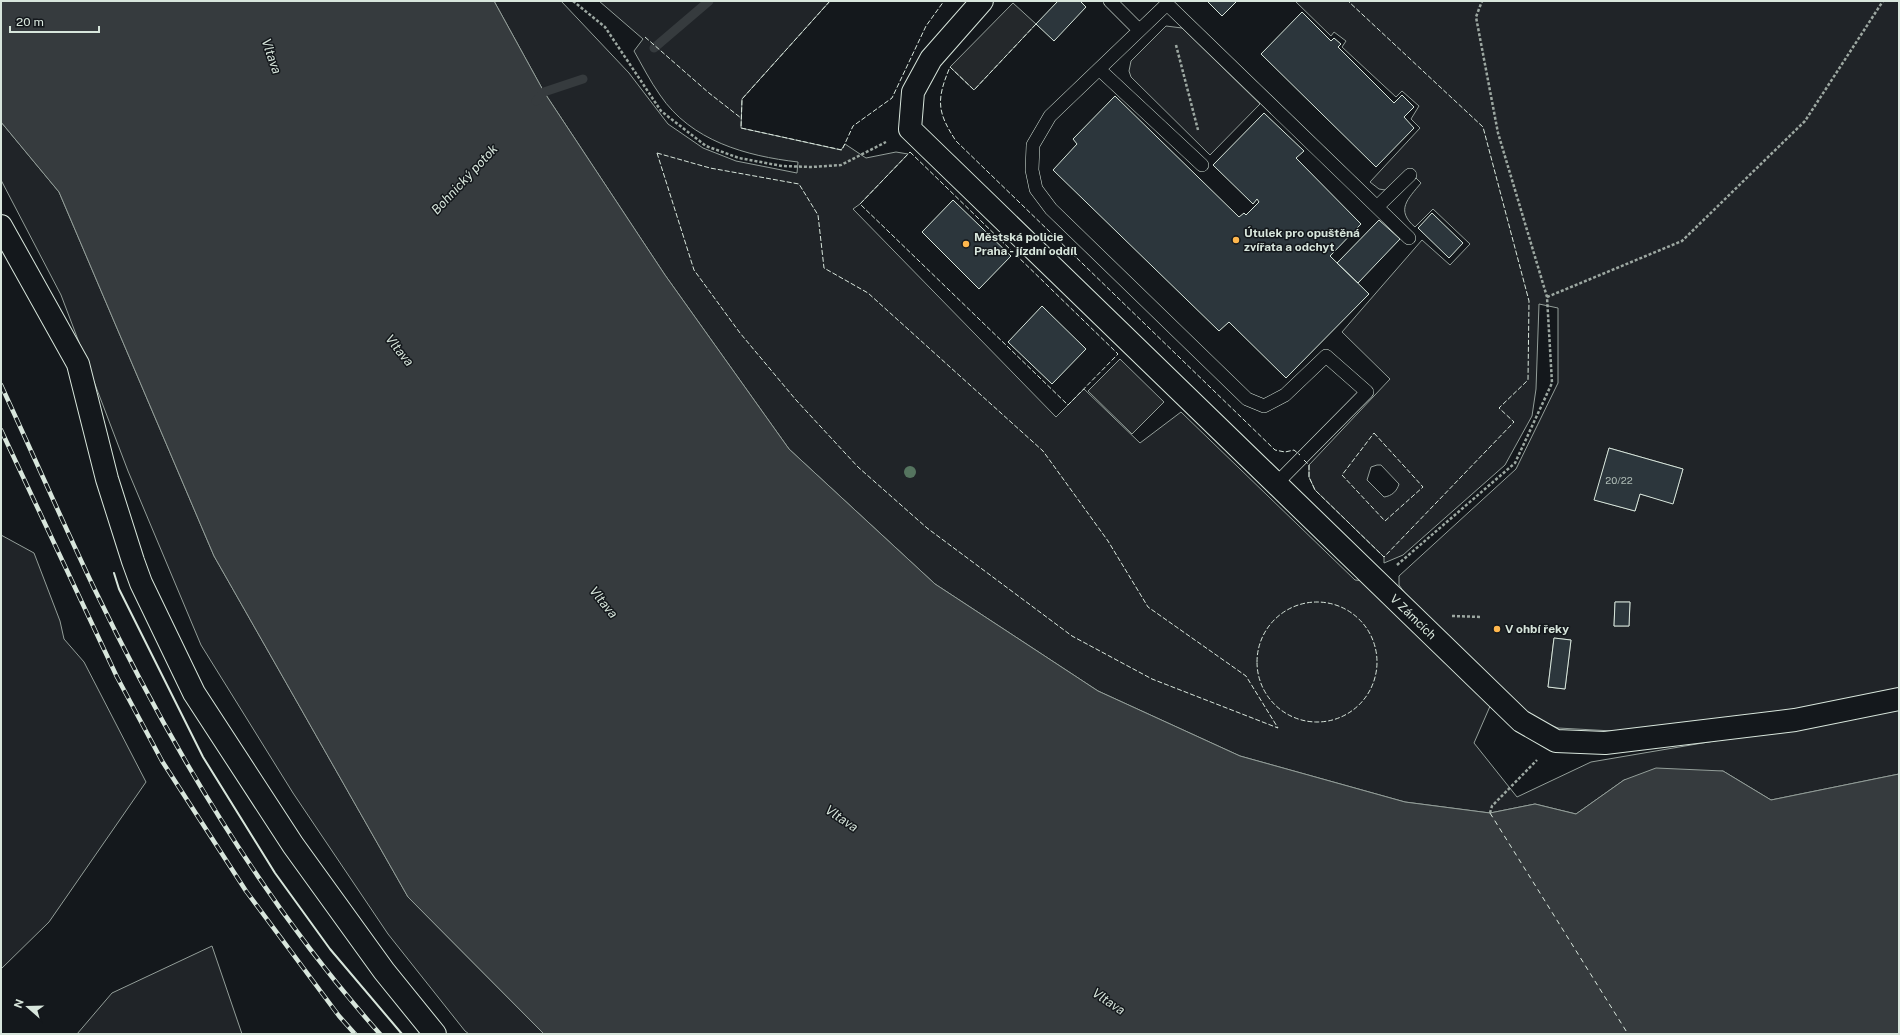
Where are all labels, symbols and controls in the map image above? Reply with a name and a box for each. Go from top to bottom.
scale bar [10,8,99,34]
text: 20 m [16,15,44,29]
water label: Vltava [259,37,285,76]
water label: Bohnický potok [428,141,501,217]
place label: Útulek pro opuštěná zvířata a odchyt [1244,226,1360,254]
place label: Městská policie Praha - jízdní oddíl [974,230,1077,258]
marker: Útulek pro opuštěná zvířata a odchyt [1231,235,1241,245]
marker: Městská policie Praha - jízdní oddíl [961,239,971,249]
water label: Vltava [382,332,417,369]
house number: 20/22 [1605,474,1633,486]
water label: Vltava [586,584,621,621]
street label: V Zámcích [1387,592,1439,642]
place label: V ohbí řeky [1505,622,1569,636]
marker: V ohbí řeky [1492,624,1502,634]
water label: Vltava [823,802,861,835]
water label: Vltava [1090,985,1128,1018]
north arrow [8,987,48,1027]
text: N [11,997,26,1010]

